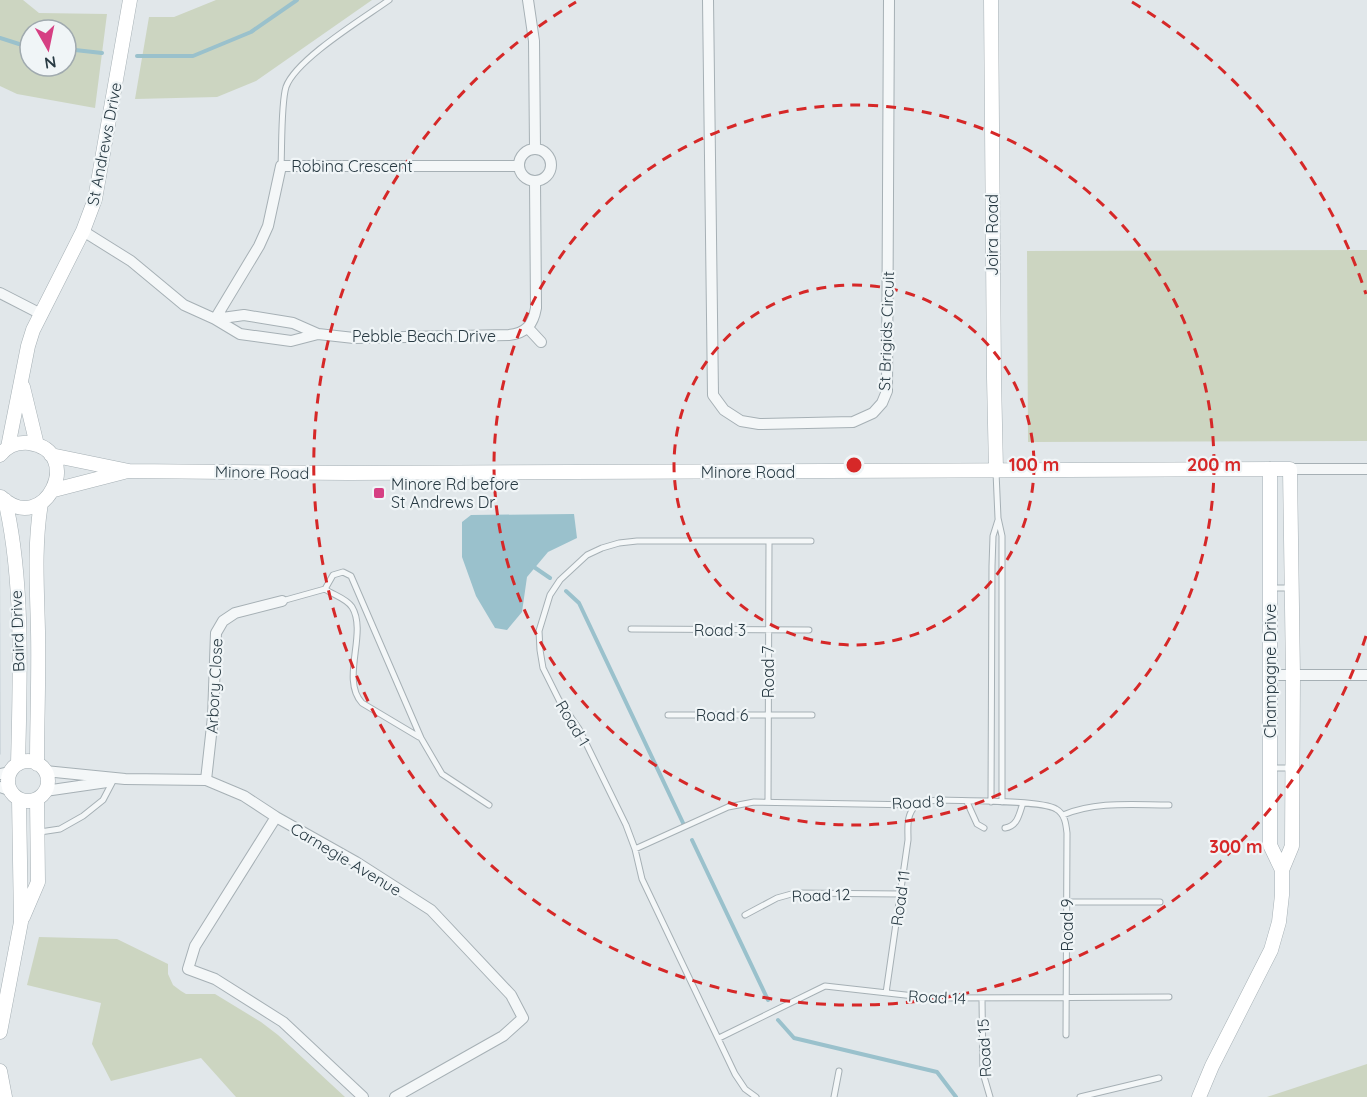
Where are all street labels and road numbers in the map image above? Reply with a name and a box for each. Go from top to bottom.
street label: St Andrews Drive [82,81,126,207]
street label: Robina Crescent [291,156,413,176]
street label: Joira Road [982,194,1002,276]
street label: St Brigids Circuit [874,271,898,391]
street label: Pebble Beach Drive [352,326,496,346]
street label: Minore Road [215,461,309,483]
street label: Minore Road [701,462,795,482]
street label: Baird Drive [6,590,28,672]
street label: Champagne Drive [1260,604,1280,738]
street label: Road 3 [694,620,746,640]
street label: Arbory Close [202,638,226,734]
street label: Road 7 [758,646,778,698]
street label: Road 1 [552,696,594,750]
street label: Road 6 [696,705,749,725]
street label: Road 8 [891,791,945,813]
street label: Carnegie Avenue [287,818,405,900]
street label: Road 11 [886,869,914,927]
street label: Road 12 [791,884,851,906]
street label: Road 9 [1057,898,1077,952]
street label: Road 14 [907,985,967,1009]
street label: Road 15 [972,1018,996,1078]

